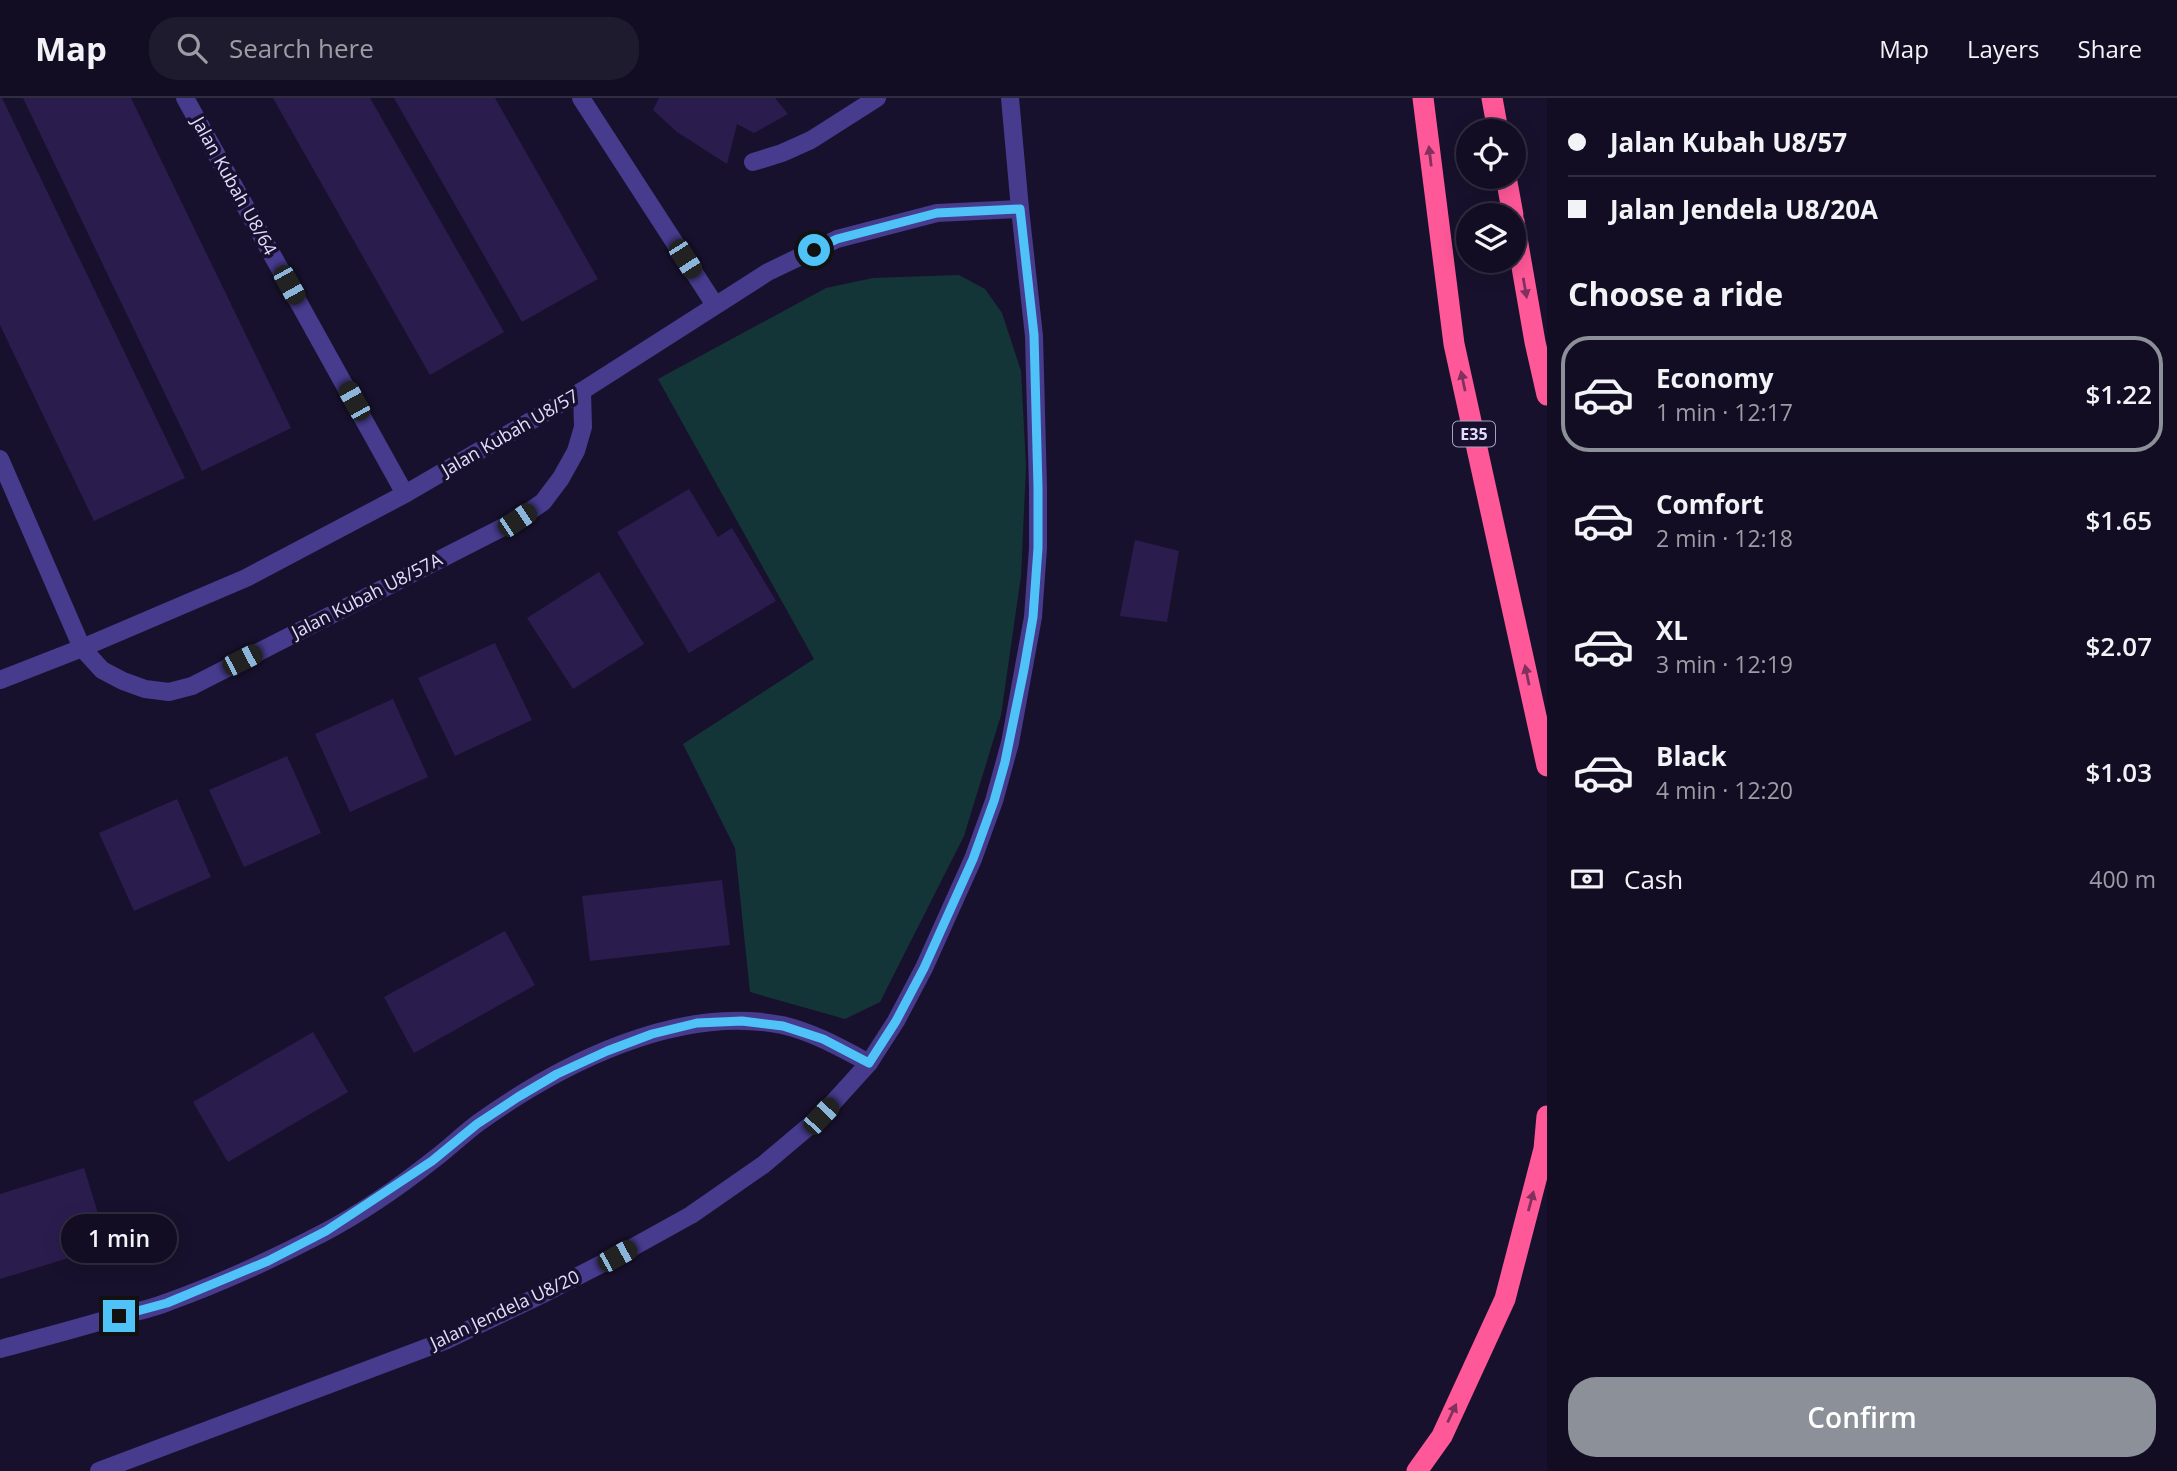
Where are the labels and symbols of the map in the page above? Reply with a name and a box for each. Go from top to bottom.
street label: Jalan Kubah U8/64 [186,110,283,259]
one-way arrow [1425,145,1436,167]
route start [798,234,830,266]
car [665,236,706,282]
car [270,262,309,308]
one-way arrow [1520,277,1531,299]
one-way arrow [1457,370,1468,392]
car [335,378,374,424]
street label: Jalan Kubah U8/57 [435,383,582,482]
road number: E35 [1453,422,1495,446]
car [494,500,541,540]
street label: Jalan Kubah U8/57A [285,546,446,644]
car [219,641,266,679]
one-way arrow [1521,664,1532,686]
car [799,1093,844,1139]
one-way arrow [1526,1189,1537,1211]
callout: 1 min [61,1214,177,1264]
car [594,1237,641,1275]
street label: Jalan Jendela U8/20 [424,1264,583,1355]
route end [103,1300,135,1332]
one-way arrow [1446,1403,1458,1423]

